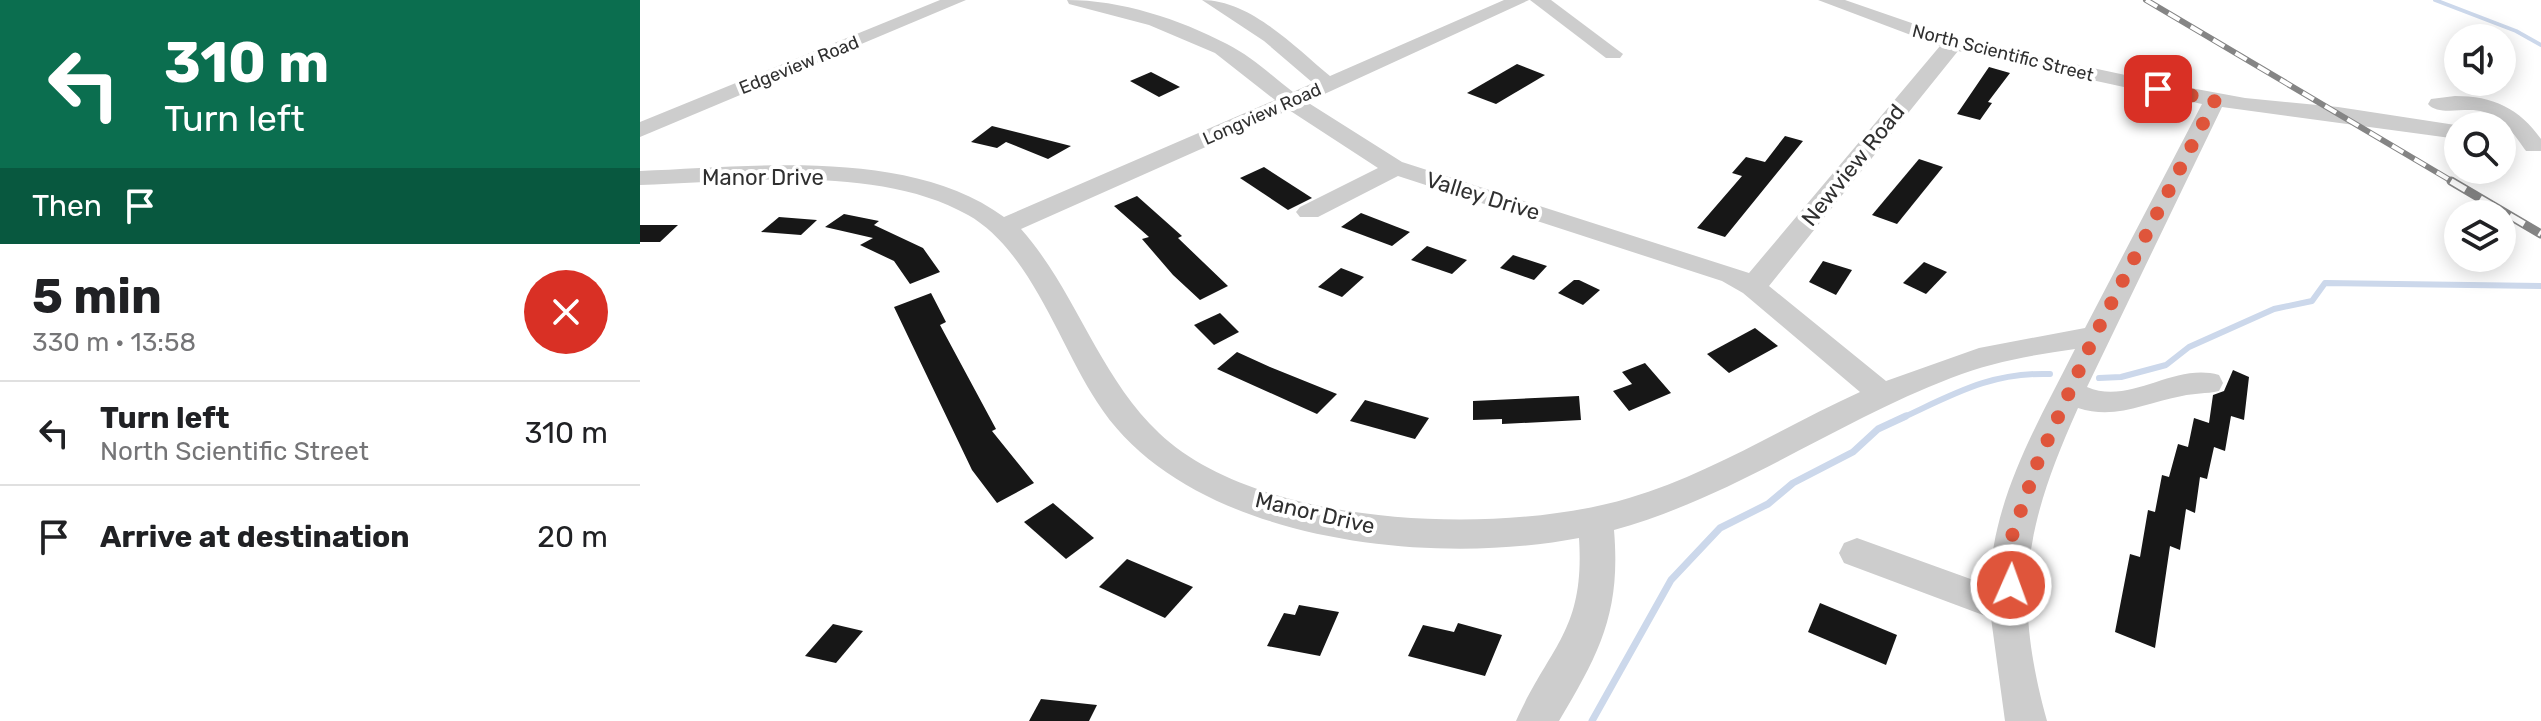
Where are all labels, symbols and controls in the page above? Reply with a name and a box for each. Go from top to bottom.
street label: North Scientific Street [1910,20,2096,86]
map controls [2444,24,2516,272]
button: sound [2444,24,2516,96]
text: 310 m [164,30,329,96]
street label: Edgeview Road [736,31,862,99]
icon: left [32,32,136,136]
pin [2124,55,2192,123]
icon: arrive [2136,67,2180,111]
street label: Longview Road [1199,78,1325,150]
text: Turn left [164,97,305,140]
street label: Newview Road [1796,99,1910,231]
button: search [2444,112,2516,184]
street label: Manor Drive [702,164,824,191]
street label: Valley Drive [1423,166,1543,226]
icon: arrive [118,184,162,228]
text: Then [32,188,102,224]
button: layers [2444,200,2516,272]
text: 5 min [32,268,162,325]
button: close [524,270,608,354]
text: 330 m · 13:58 [32,327,196,358]
text: Turn left [100,400,230,436]
icon: left [32,411,76,455]
text: 310 m [525,415,608,451]
text: North Scientific Street [100,436,369,467]
street label: Manor Drive [1253,486,1377,540]
icon: arrive [32,515,76,559]
text: Arrive at destination [100,519,410,555]
text: 20 m [537,519,608,555]
position arrow [1969,543,2053,627]

